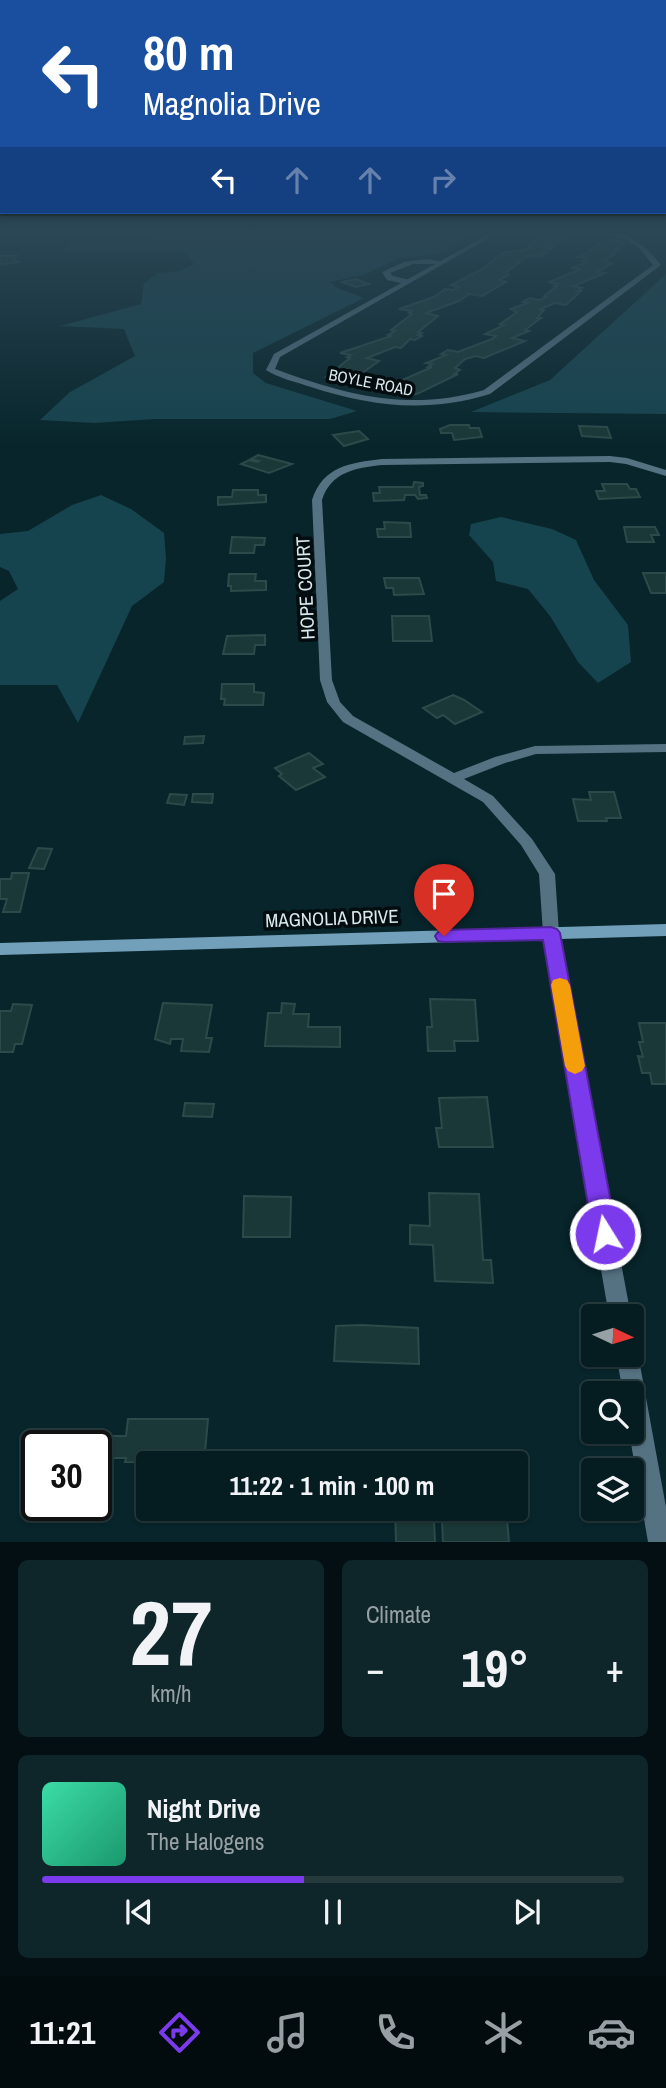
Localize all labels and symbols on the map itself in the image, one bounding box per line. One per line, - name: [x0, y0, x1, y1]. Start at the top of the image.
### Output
- street label: BOYLE ROAD: [327, 363, 415, 401]
- street label: HOPE COURT: [289, 535, 321, 640]
- pin: [414, 864, 474, 936]
- street label: MAGNOLIA DRIVE: [265, 903, 399, 933]
- position arrow: [568, 1197, 642, 1271]
- north arrow: [581, 1304, 644, 1367]
- speed limit sign: 30: [21, 1430, 112, 1521]

